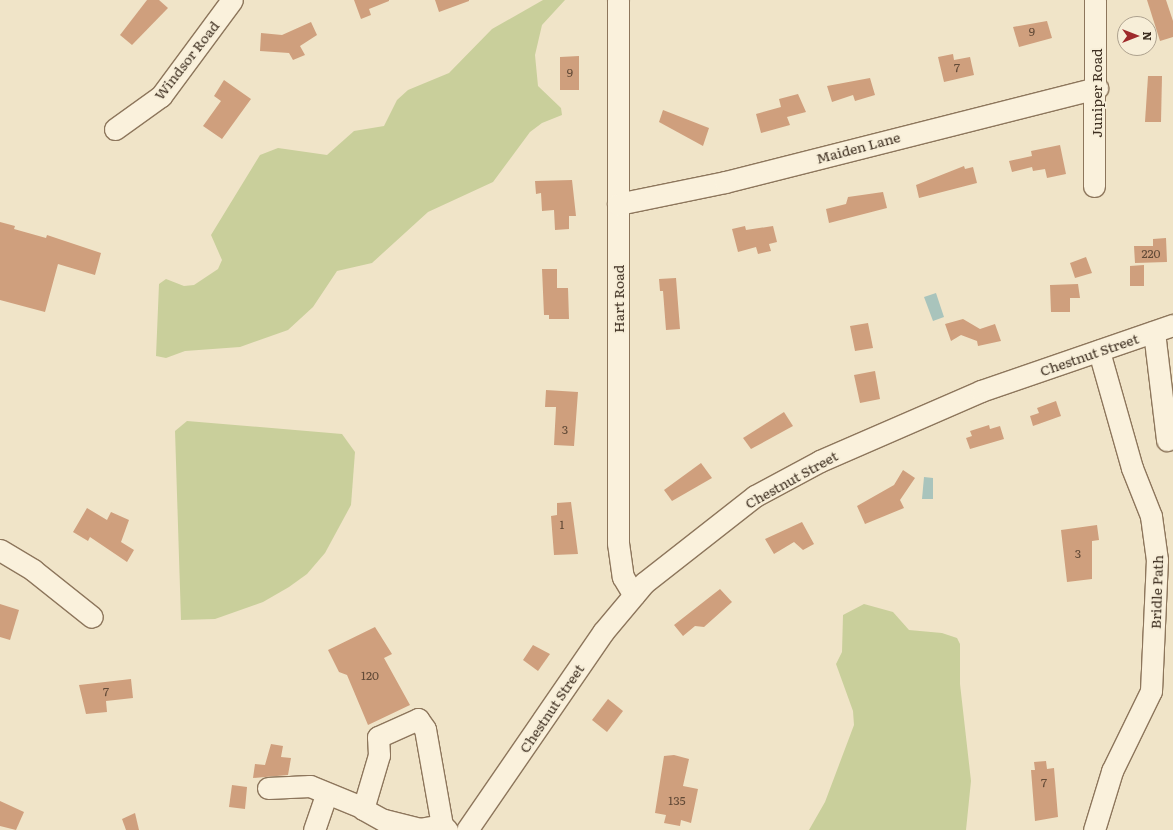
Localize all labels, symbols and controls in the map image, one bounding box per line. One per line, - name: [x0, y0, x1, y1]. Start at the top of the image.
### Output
- north arrow: [1117, 16, 1157, 56]
- street label: Windsor Road: [150, 17, 222, 103]
- house number: 9: [1029, 25, 1035, 39]
- text: N: [1140, 31, 1156, 41]
- street label: Juniper Road: [1088, 48, 1104, 138]
- house number: 7: [954, 61, 960, 75]
- house number: 9: [567, 66, 573, 80]
- street label: Maiden Lane: [814, 128, 902, 166]
- house number: 220: [1141, 247, 1161, 261]
- street label: Hart Road: [610, 265, 626, 333]
- street label: Chestnut Street: [1037, 329, 1141, 379]
- house number: 3: [562, 423, 568, 437]
- street label: Chestnut Street: [742, 447, 840, 511]
- house number: 1: [560, 518, 564, 532]
- house number: 3: [1075, 547, 1081, 561]
- street label: Bridle Path: [1146, 555, 1166, 629]
- street label: Chestnut Street: [515, 660, 587, 756]
- house number: 120: [361, 669, 379, 683]
- house number: 7: [103, 685, 109, 699]
- house number: 7: [1041, 776, 1047, 790]
- house number: 135: [668, 794, 686, 808]

